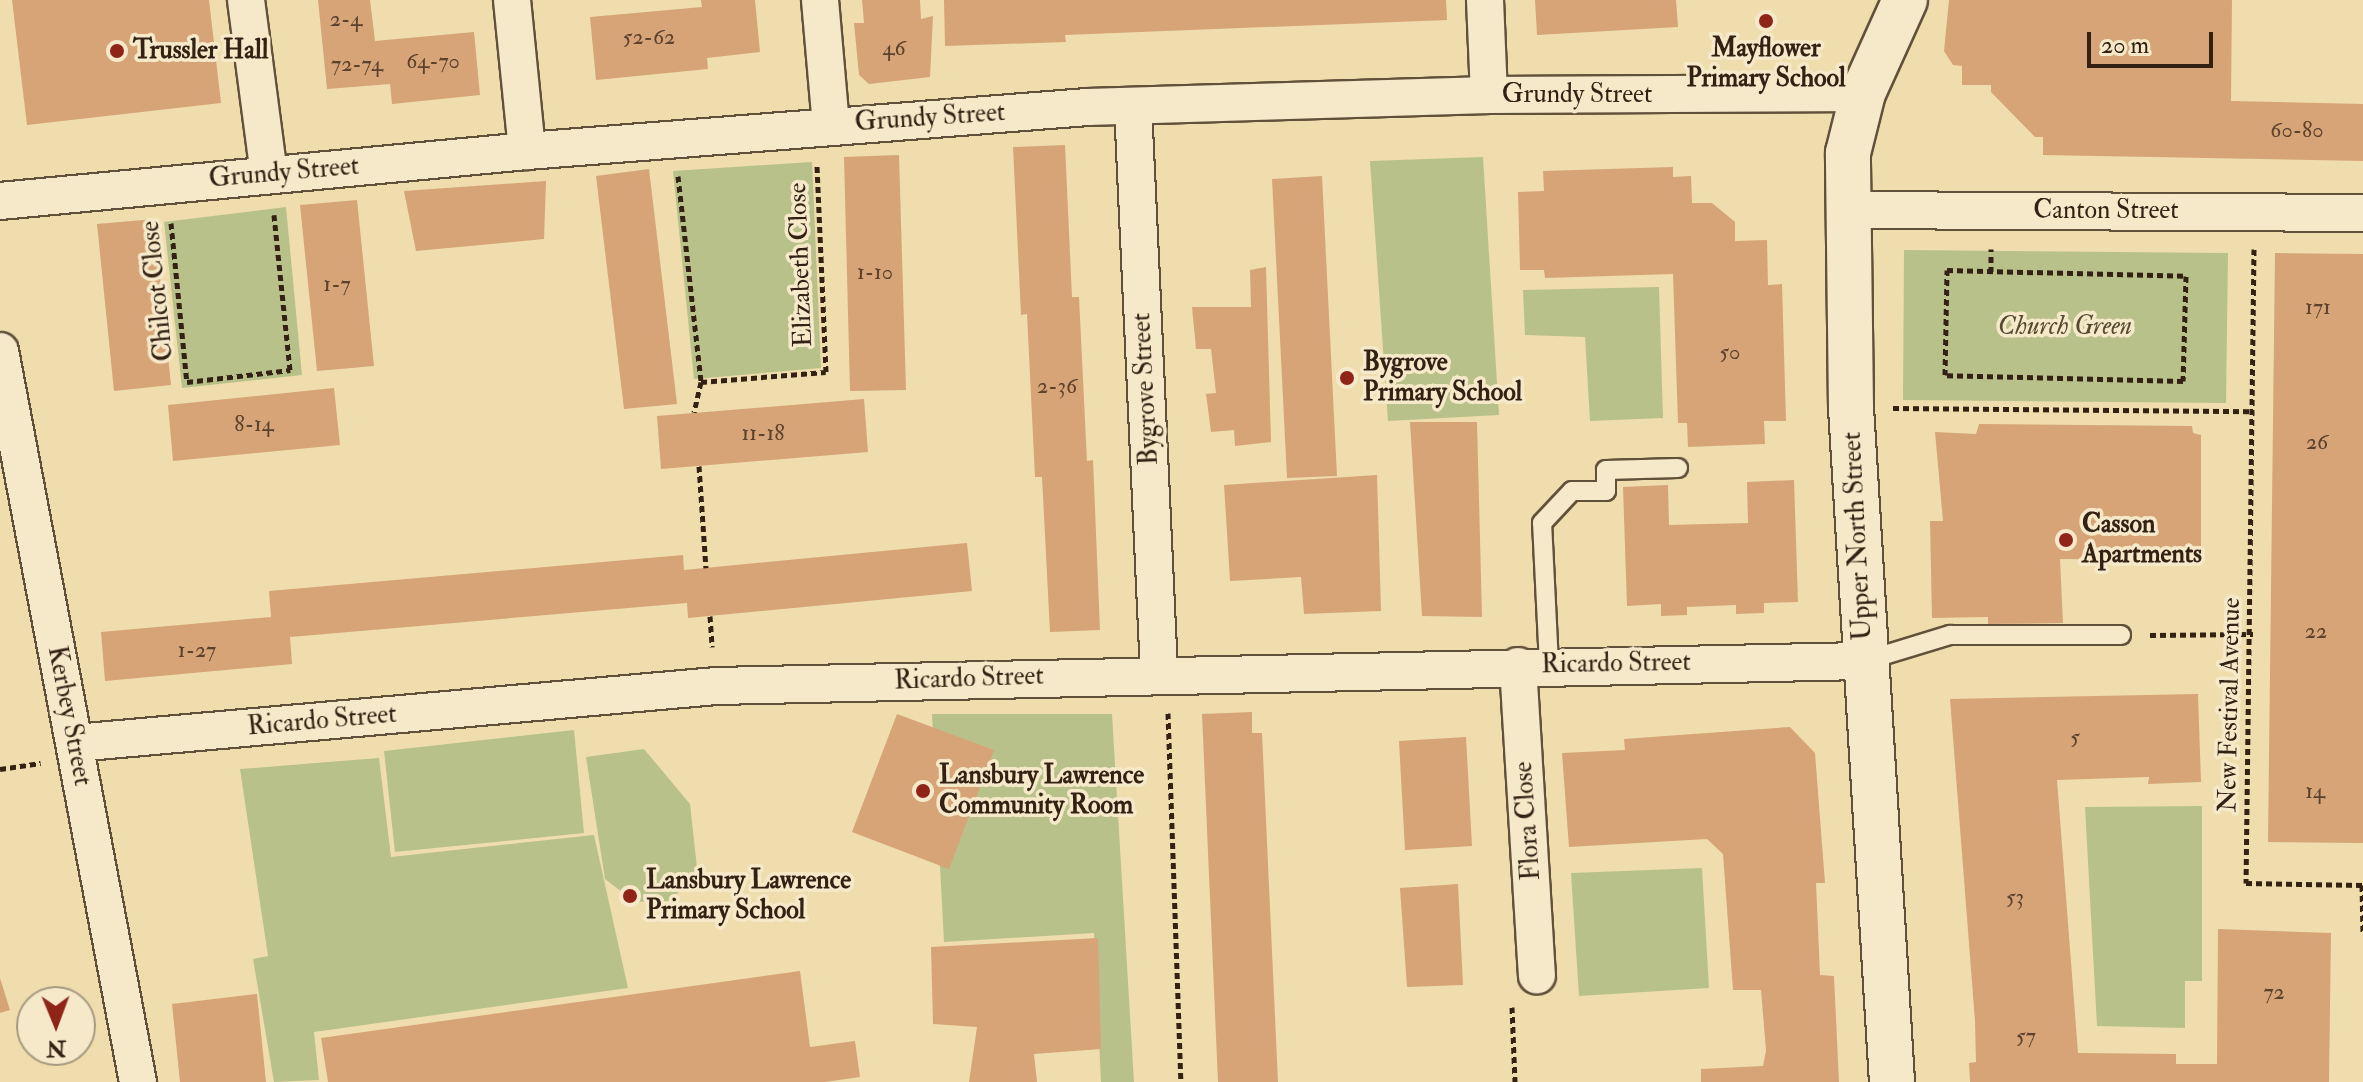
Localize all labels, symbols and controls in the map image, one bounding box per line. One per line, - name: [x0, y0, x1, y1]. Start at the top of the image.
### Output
- house number: 2-4: [330, 7, 362, 33]
- marker: Mayflower Primary School: [1757, 12, 1775, 30]
- scale bar: [2091, 16, 2217, 66]
- house number: 52-62: [623, 25, 675, 51]
- text: 20 m: [2101, 30, 2149, 61]
- place label: Mayflower Primary School: [1686, 33, 1846, 94]
- place label: Trussler Hall: [133, 35, 268, 67]
- house number: 46: [883, 36, 905, 62]
- marker: Trussler Hall: [108, 42, 126, 60]
- house number: 64-70: [406, 49, 460, 75]
- house number: 72-74: [331, 52, 383, 78]
- street label: Grundy Street: [1502, 79, 1652, 111]
- street label: Grundy Street: [854, 97, 1006, 139]
- house number: 60-80: [2270, 118, 2324, 144]
- street label: Grundy Street: [208, 151, 360, 195]
- street label: Elizabeth Close: [783, 182, 819, 348]
- street label: Canton Street: [2033, 195, 2179, 227]
- street label: Chilcot Close: [135, 219, 181, 363]
- house number: 1-10: [857, 260, 893, 286]
- house number: 1-7: [323, 272, 351, 298]
- house number: 171: [2305, 295, 2331, 321]
- park label: Church Green: [1998, 311, 2132, 343]
- street label: Bygrove Street: [1126, 312, 1166, 466]
- house number: 50: [1720, 340, 1740, 366]
- place label: Bygrove Primary School: [1363, 347, 1522, 408]
- marker: Bygrove Primary School: [1338, 369, 1356, 387]
- house number: 2-36: [1037, 374, 1077, 400]
- house number: 8-14: [234, 412, 274, 438]
- house number: 11-18: [741, 421, 785, 447]
- house number: 26: [2306, 430, 2328, 456]
- street label: Upper North Street: [1837, 431, 1879, 641]
- place label: Casson Apartments: [2082, 509, 2202, 570]
- marker: Casson Apartments: [2057, 531, 2075, 549]
- street label: New Festival Avenue: [2213, 597, 2247, 813]
- house number: 22: [2305, 619, 2327, 645]
- house number: 1-27: [178, 638, 216, 664]
- street label: Kerbey Street: [40, 644, 98, 788]
- street label: Ricardo Street: [1541, 647, 1691, 681]
- street label: Ricardo Street: [894, 661, 1044, 697]
- street label: Ricardo Street: [246, 699, 398, 743]
- house number: 5: [2070, 725, 2080, 751]
- place label: Lansbury Lawrence Community Room: [939, 760, 1144, 822]
- street label: Flora Close: [1508, 761, 1548, 881]
- house number: 14: [2305, 779, 2325, 805]
- marker: Lansbury Lawrence Community Room: [914, 782, 932, 800]
- place label: Lansbury Lawrence Primary School: [646, 865, 851, 926]
- house number: 53: [2006, 885, 2024, 911]
- marker: Lansbury Lawrence Primary School: [621, 887, 639, 905]
- house number: 72: [2263, 980, 2285, 1006]
- north arrow: [16, 986, 96, 1066]
- house number: 57: [2016, 1024, 2036, 1050]
- text: N: [46, 1034, 66, 1062]

